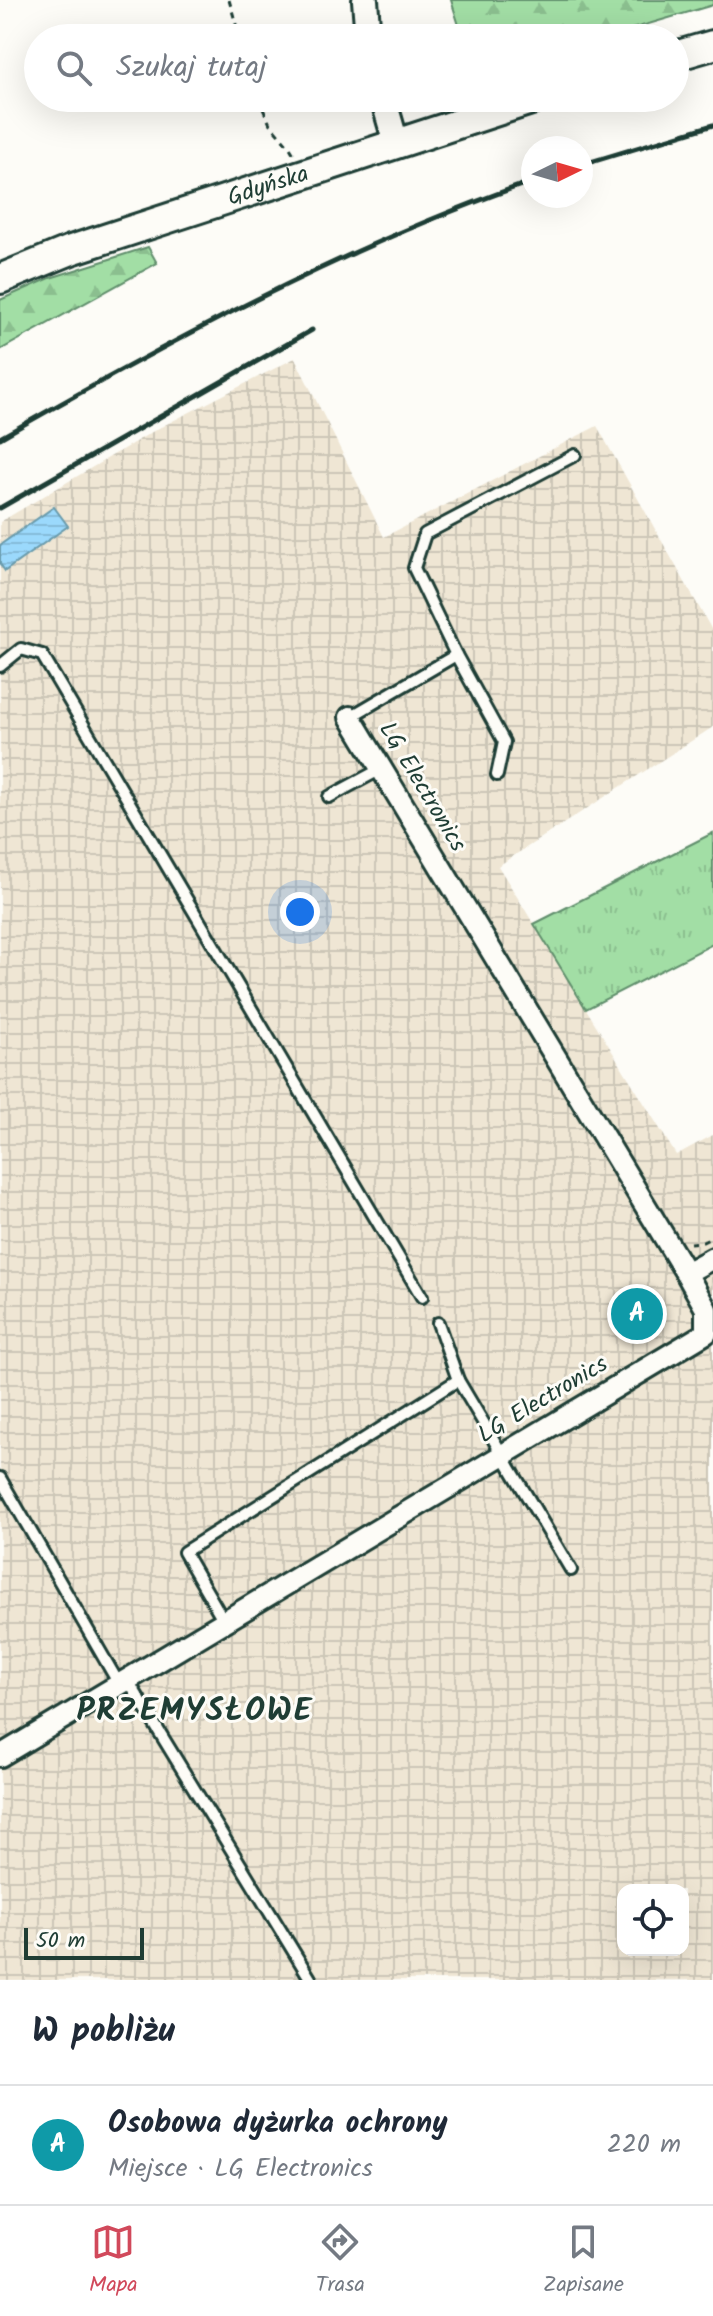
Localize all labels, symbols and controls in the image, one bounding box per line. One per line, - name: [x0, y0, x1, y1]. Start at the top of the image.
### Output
- search box: [24, 24, 689, 112]
- text: Szukaj tutaj: [116, 44, 267, 92]
- icon: search: [52, 46, 96, 90]
- north arrow: [521, 136, 593, 208]
- street label: Gdyńska: [222, 154, 314, 217]
- street label: LG Electronics: [368, 714, 476, 860]
- your location: [280, 892, 320, 932]
- pin: A: [611, 1284, 663, 1344]
- street label: LG Electronics: [470, 1346, 616, 1454]
- district label: PRZEMYSŁOWE: [77, 1686, 313, 1737]
- map controls: [617, 1884, 689, 1956]
- button: locate: [617, 1884, 689, 1956]
- scale bar: [24, 1924, 144, 1960]
- text: 50 m: [36, 1924, 85, 1959]
- text: W pobliżu: [32, 2005, 175, 2059]
- text: Osobowa dyżurka ochrony: [108, 2100, 448, 2148]
- text: A: [50, 2124, 66, 2166]
- text: 220 m: [607, 2124, 681, 2166]
- text: Miejsce · LG Electronics: [108, 2148, 373, 2190]
- tab: Mapa: [89, 2220, 138, 2303]
- tab: Trasa: [316, 2220, 365, 2303]
- tab: Zapisane: [543, 2220, 624, 2303]

